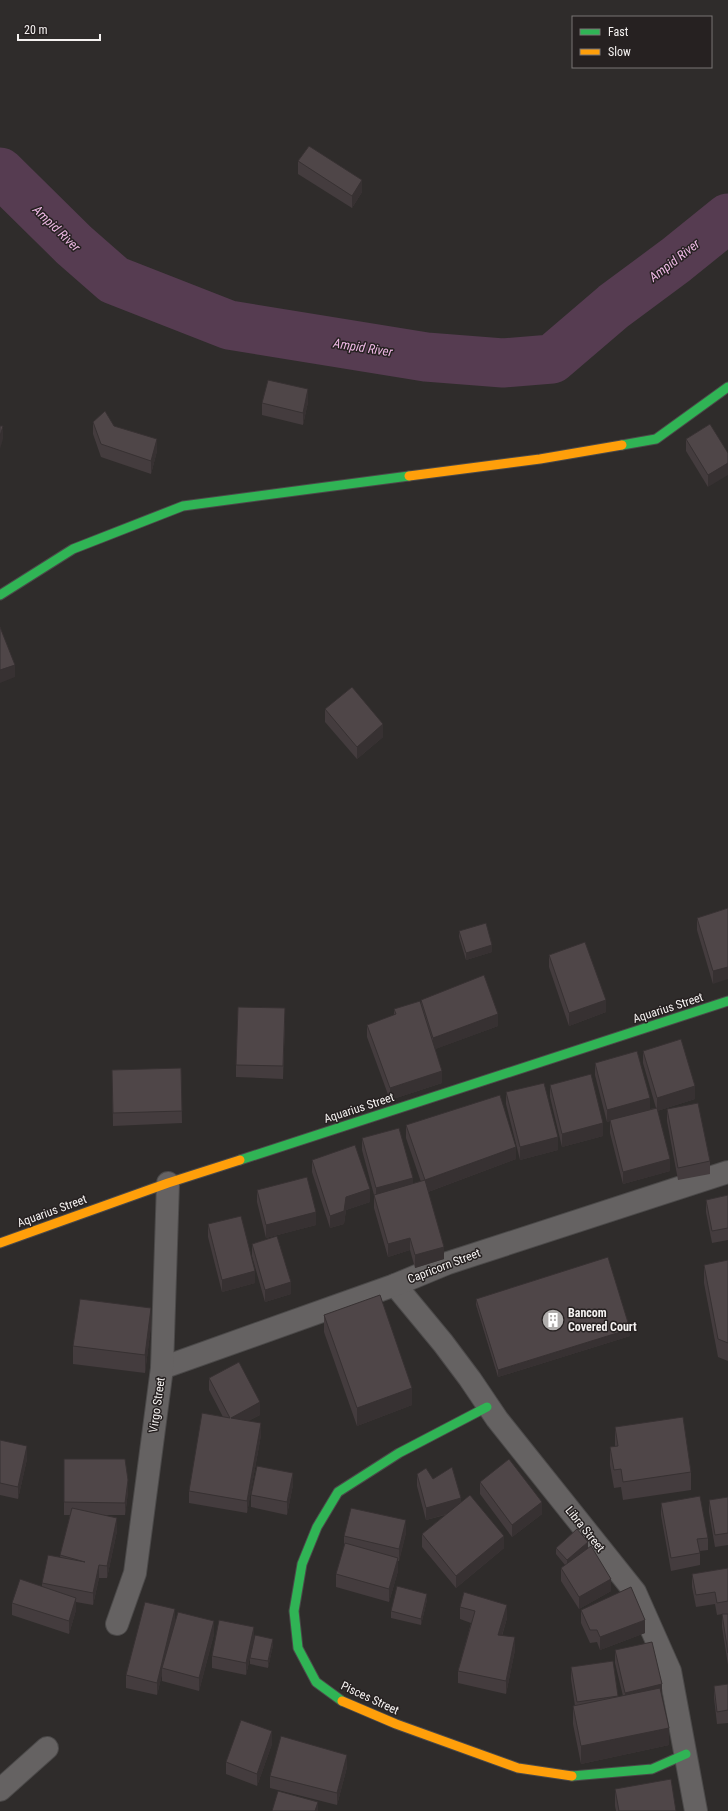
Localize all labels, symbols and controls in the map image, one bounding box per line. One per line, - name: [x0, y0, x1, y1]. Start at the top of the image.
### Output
- scale bar: [18, 16, 100, 42]
- legend: [572, 16, 712, 68]
- text: 20 m: [24, 23, 48, 37]
- text: Fast: [608, 25, 629, 39]
- text: Slow: [608, 45, 631, 59]
- water label: Ampid River: [29, 202, 84, 255]
- water label: Ampid River: [645, 235, 703, 285]
- water label: Ampid River: [331, 335, 395, 360]
- street label: Aquarius Street: [631, 990, 705, 1026]
- street label: Aquarius Street: [322, 1090, 396, 1126]
- street label: Aquarius Street: [15, 1192, 89, 1230]
- street label: Capricorn Street: [406, 1246, 483, 1286]
- place label: Bancom Covered Court: [568, 1306, 637, 1334]
- building icon: Bancom Covered Court: [540, 1307, 566, 1333]
- street label: Virgo Street: [146, 1376, 168, 1434]
- street label: Libra Street: [562, 1503, 608, 1555]
- street label: Pisces Street: [339, 1678, 402, 1718]

